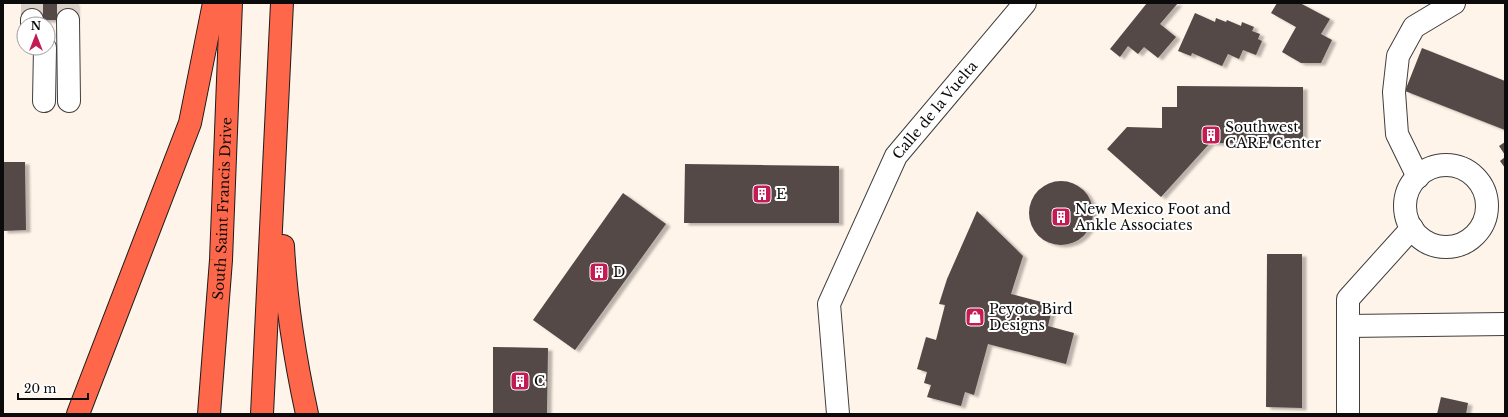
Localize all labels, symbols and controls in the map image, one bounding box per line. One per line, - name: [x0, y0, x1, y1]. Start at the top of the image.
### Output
- north arrow: [16, 16, 56, 56]
- text: N: [31, 19, 42, 33]
- street label: Calle de la Vuelta: [888, 57, 981, 163]
- street label: South Saint Francis Drive: [209, 117, 236, 301]
- place label: Southwest CARE Center: [1225, 118, 1321, 152]
- building icon: Southwest CARE Center: [1200, 124, 1222, 146]
- building icon: E: [751, 183, 773, 205]
- place label: E: [776, 185, 786, 203]
- place label: New Mexico Foot and Ankle Associates: [1074, 200, 1231, 234]
- building icon: New Mexico Foot and Ankle Associates: [1050, 206, 1072, 228]
- building icon: D: [588, 261, 610, 283]
- place label: D: [613, 263, 625, 281]
- place label: Peyote Bird Designs: [989, 300, 1073, 334]
- shop icon: Peyote Bird Designs: [964, 306, 986, 328]
- building icon: C: [509, 370, 531, 392]
- place label: C: [534, 372, 545, 390]
- scale bar: [18, 375, 88, 401]
- text: 20 m: [24, 381, 56, 396]

